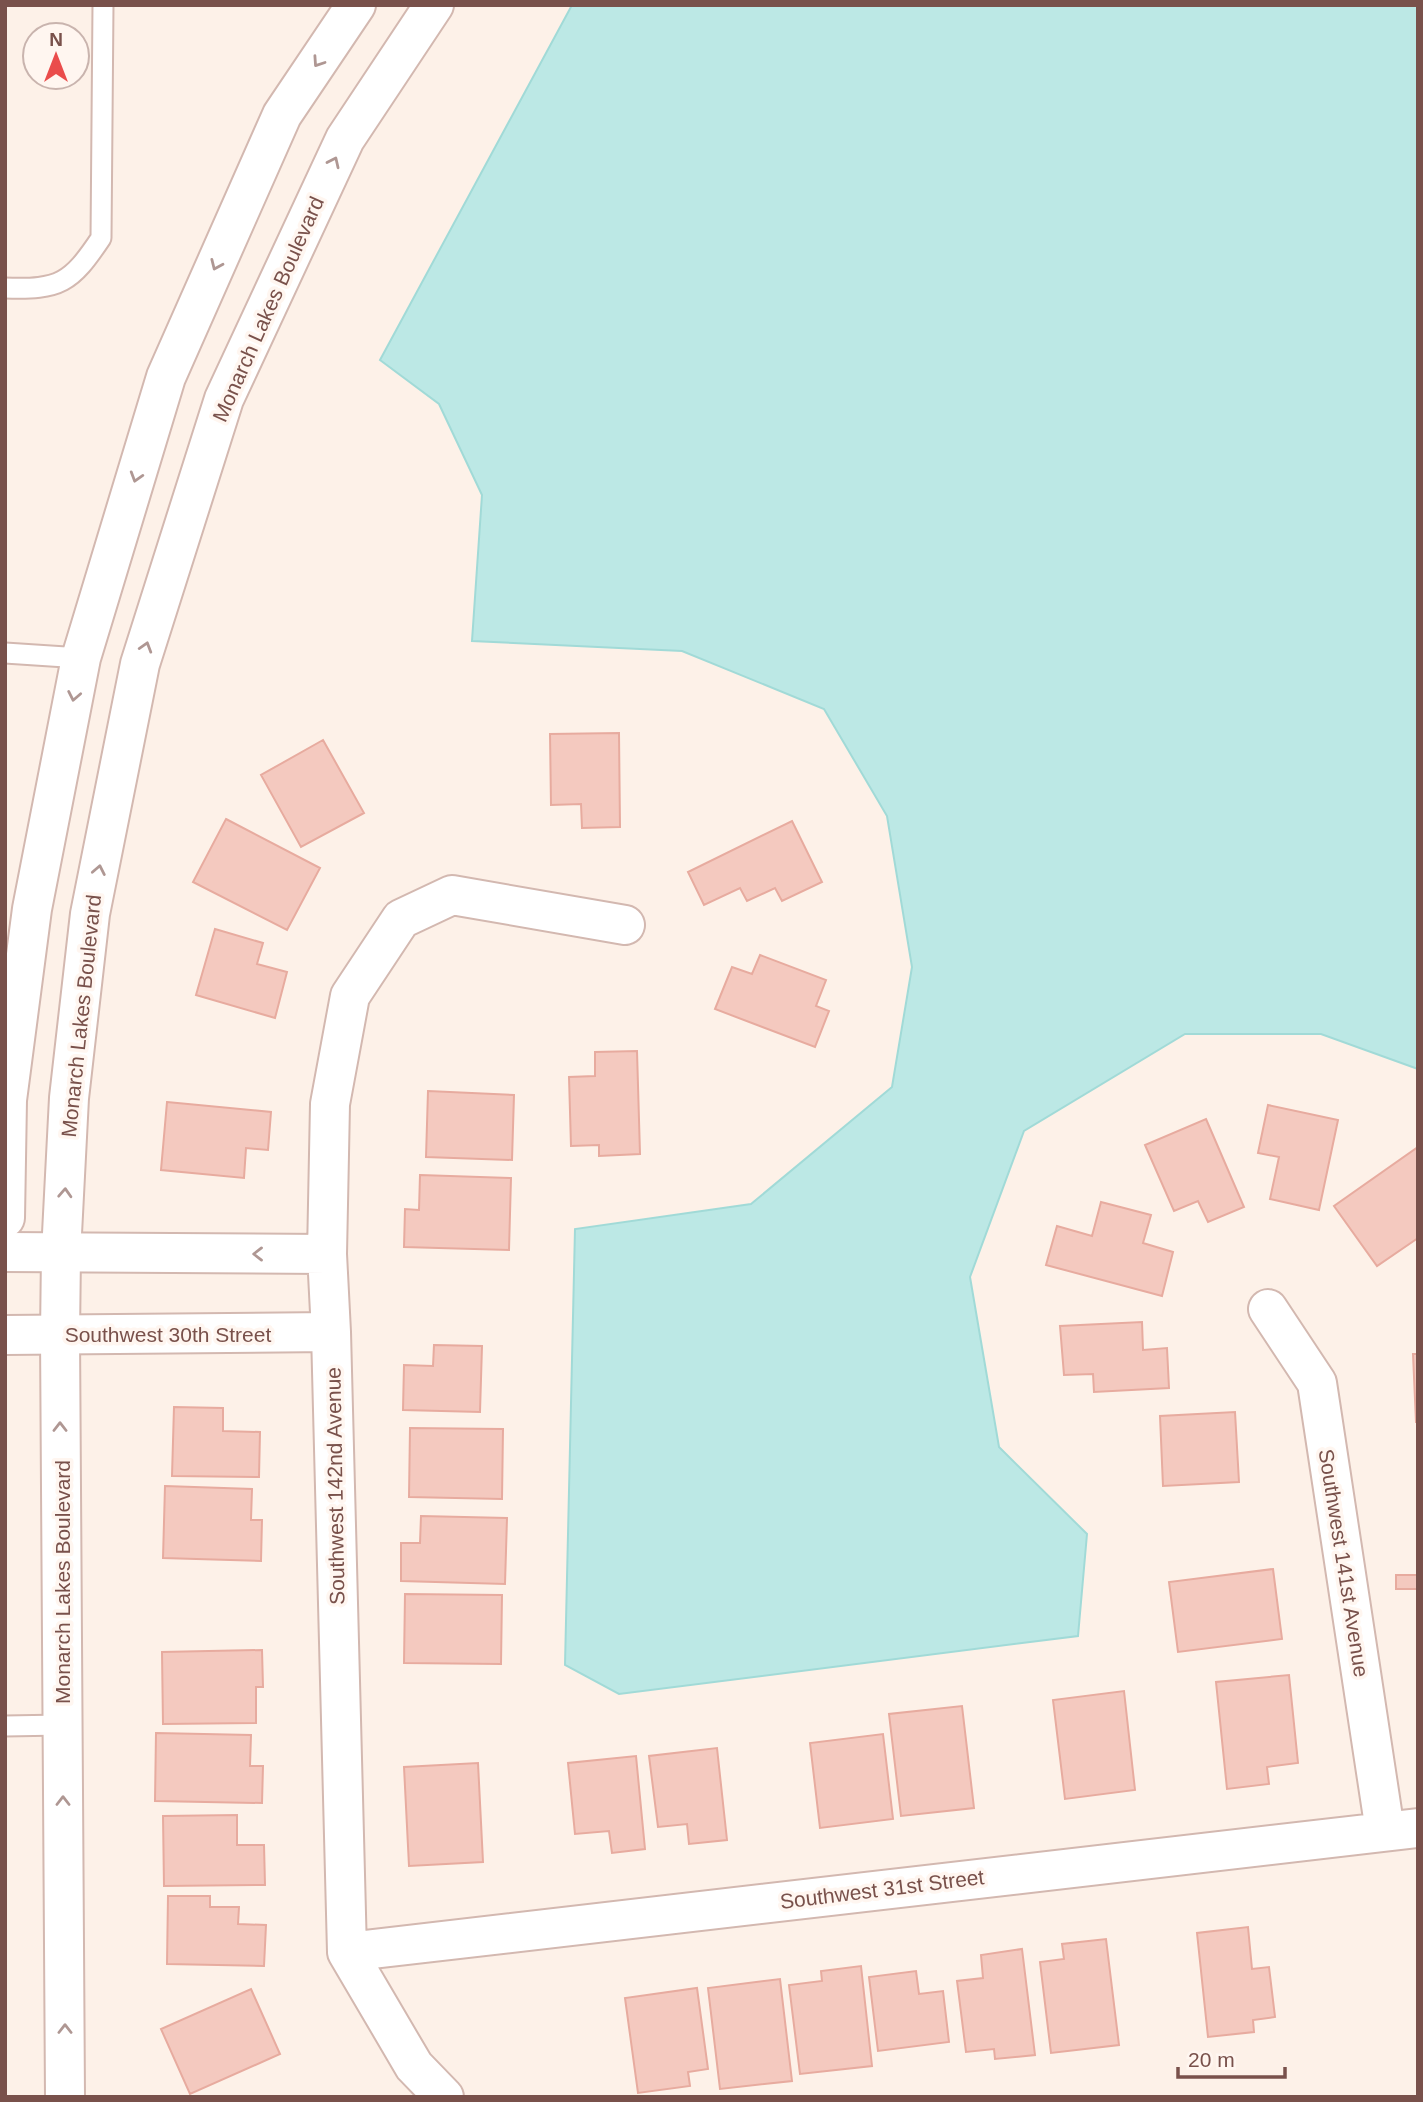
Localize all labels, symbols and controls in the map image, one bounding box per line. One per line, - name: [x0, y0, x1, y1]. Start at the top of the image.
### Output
- north arrow: [21, 21, 91, 91]
- text: N: [49, 29, 63, 50]
- one-way arrow: [314, 54, 326, 67]
- one-way arrow: [326, 157, 340, 169]
- street label: Monarch Lakes Boulevard: [208, 193, 328, 425]
- one-way arrow: [210, 257, 224, 270]
- one-way arrow: [130, 471, 145, 483]
- one-way arrow: [137, 641, 152, 653]
- one-way arrow: [67, 690, 82, 702]
- one-way arrow: [90, 864, 105, 876]
- street label: Monarch Lakes Boulevard: [57, 893, 105, 1139]
- one-way arrow: [57, 1187, 72, 1198]
- one-way arrow: [253, 1246, 263, 1262]
- street label: Southwest 30th Street: [65, 1323, 271, 1346]
- street label: Southwest 142nd Avenue: [321, 1367, 349, 1605]
- one-way arrow: [53, 1421, 68, 1432]
- street label: Southwest 141st Avenue: [1315, 1447, 1373, 1679]
- street label: Monarch Lakes Boulevard: [51, 1460, 74, 1704]
- one-way arrow: [55, 1795, 71, 1806]
- street label: Southwest 31st Street: [779, 1865, 986, 1913]
- one-way arrow: [57, 2023, 73, 2033]
- scale bar: [1178, 2036, 1285, 2080]
- text: 20 m: [1188, 2048, 1235, 2071]

